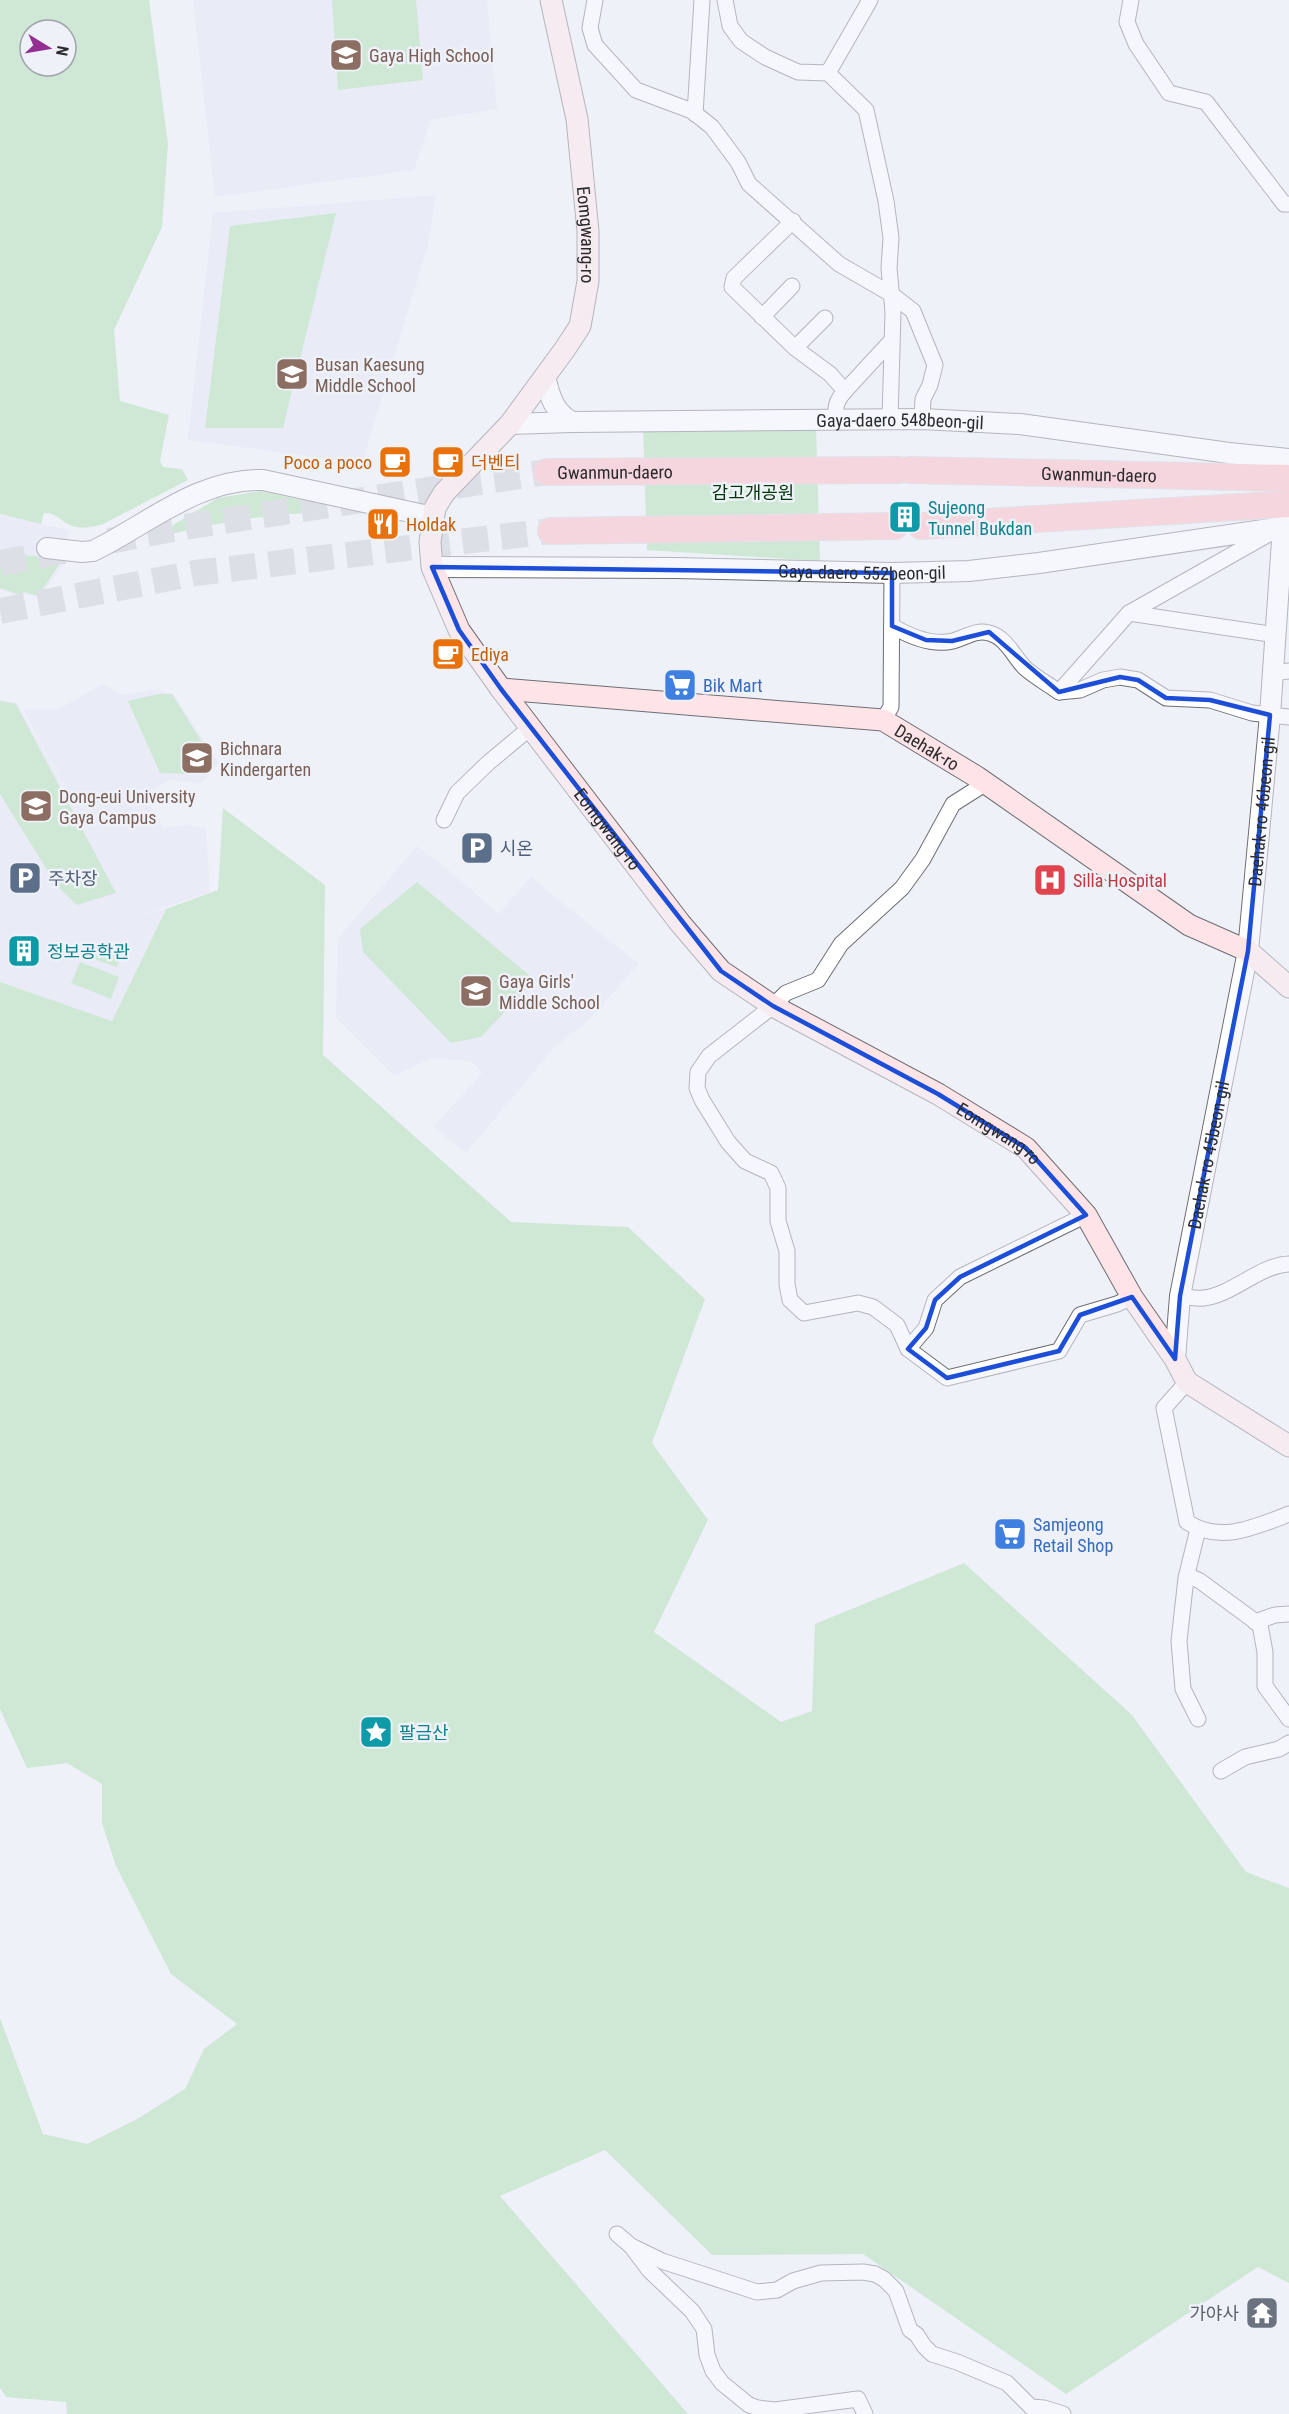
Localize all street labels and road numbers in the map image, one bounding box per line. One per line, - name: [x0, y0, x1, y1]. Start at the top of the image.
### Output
- street label: Eomgwang-ro: [573, 185, 599, 283]
- street label: Gaya-daero 548beon-gil: [816, 408, 984, 433]
- street label: Gwanmun-daero: [557, 461, 673, 482]
- street label: Gwanmun-daero: [1041, 462, 1157, 486]
- street label: Gaya-daero 552beon-gil: [778, 560, 946, 584]
- street label: Daehak-ro: [891, 719, 963, 774]
- street label: Daehak-ro 46beon-gil: [1244, 736, 1278, 887]
- street label: Eomgwang-ro: [570, 784, 646, 874]
- street label: Daehak-ro 45beon-gil: [1183, 1079, 1233, 1231]
- street label: Eomgwang-ro: [953, 1098, 1046, 1168]

